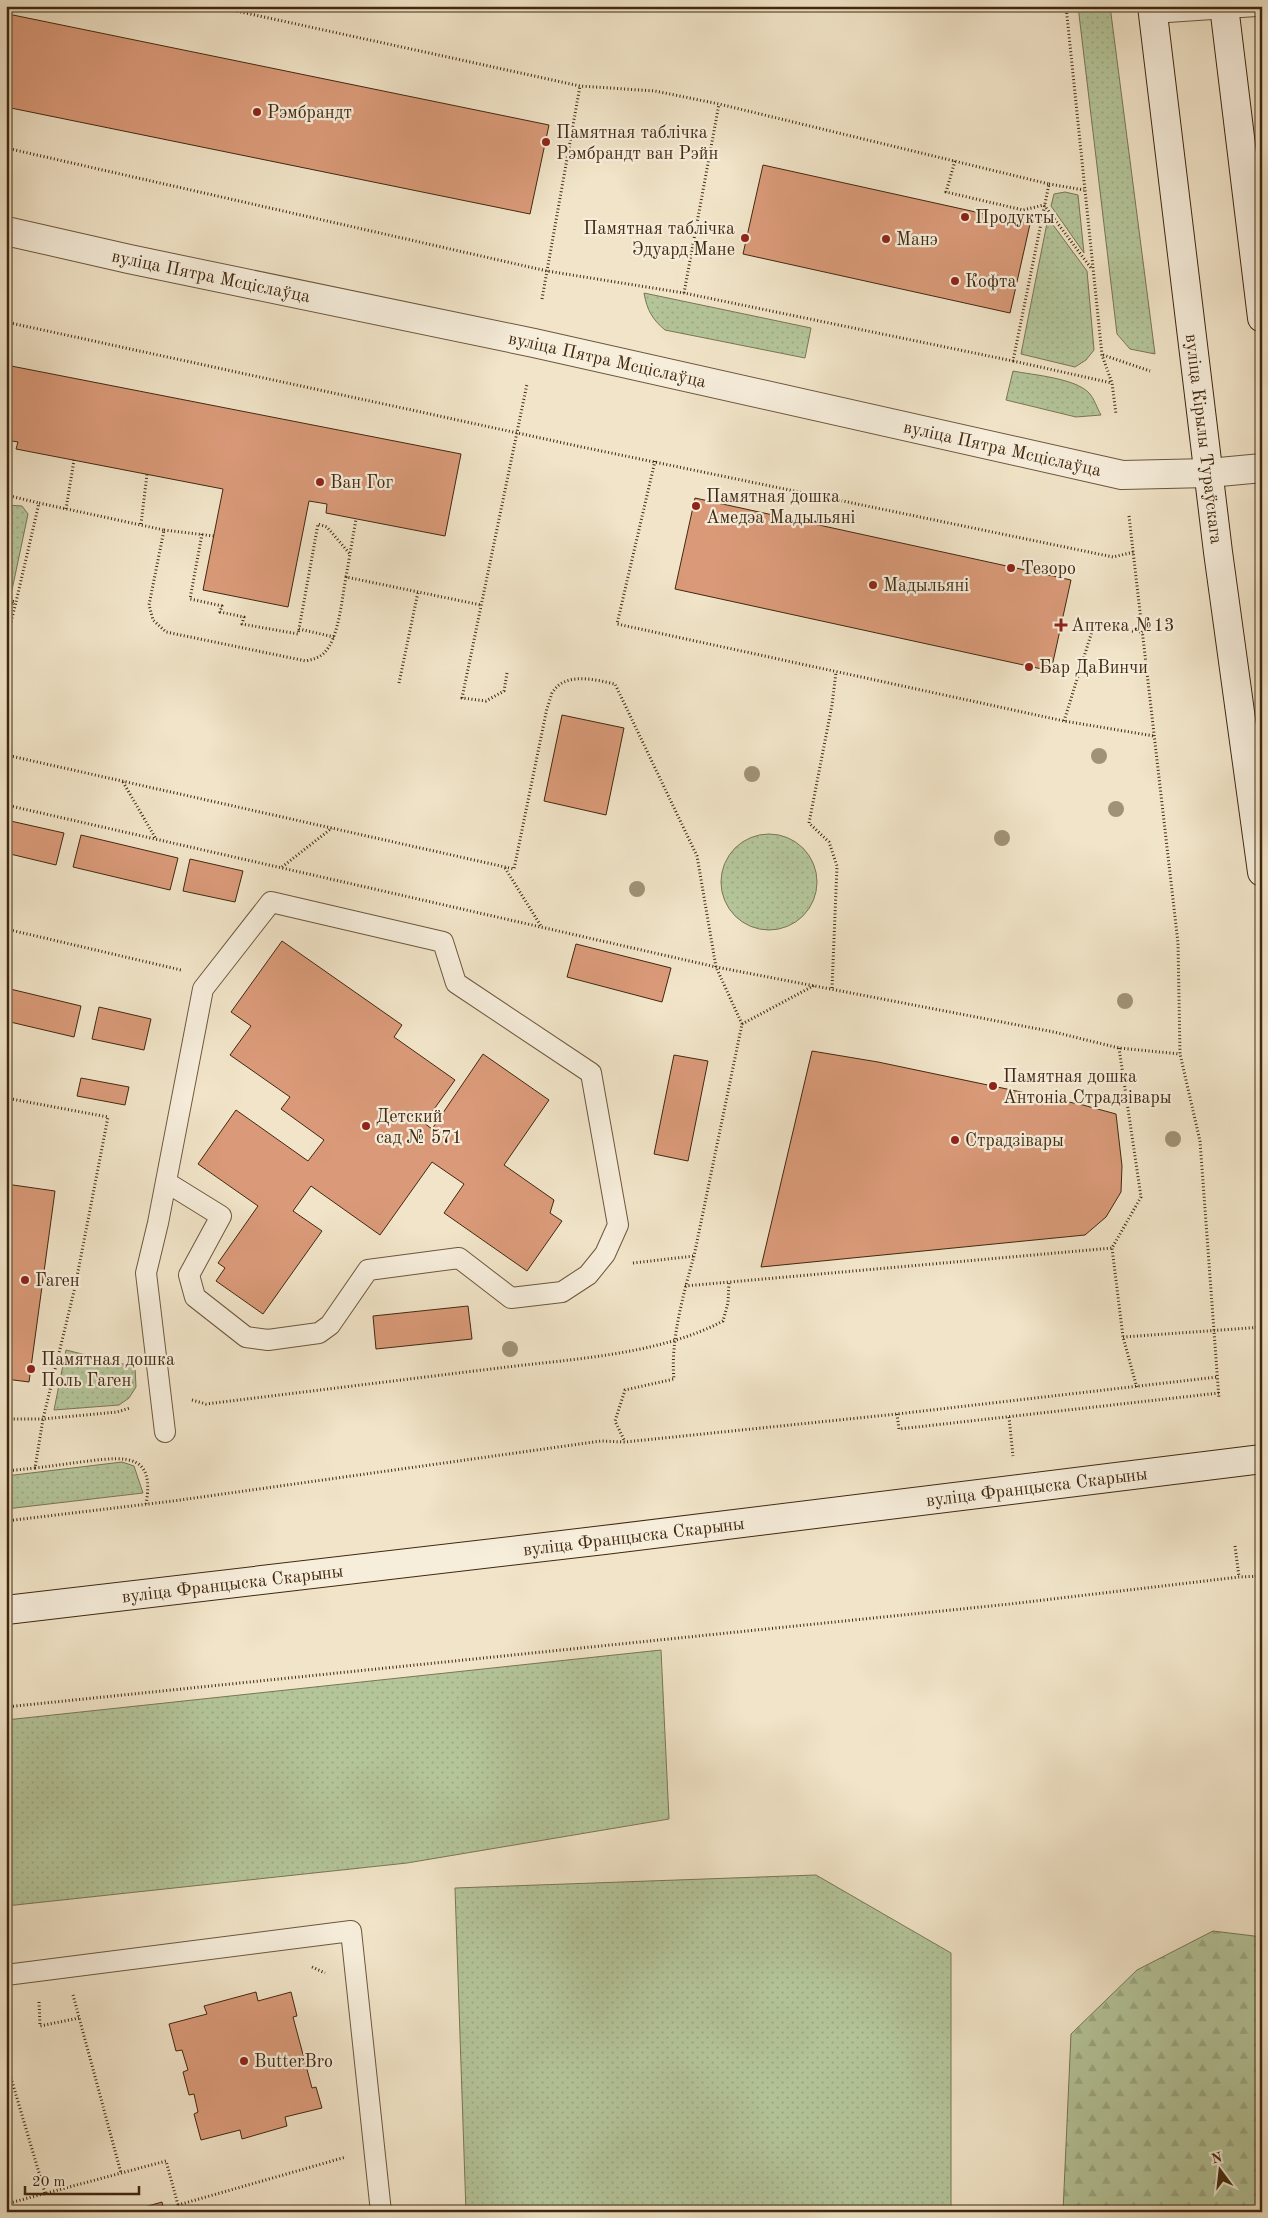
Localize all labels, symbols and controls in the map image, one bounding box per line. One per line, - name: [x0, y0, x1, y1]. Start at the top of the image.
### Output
- place label: Рэмбрандт: [267, 104, 352, 122]
- marker: Рэмбрандт: [251, 106, 263, 118]
- place label: Памятная таблічка Рэмбрандт ван Рэйн: [556, 124, 718, 163]
- marker: Памятная таблічка Рэмбрандт ван Рэйн: [540, 136, 552, 148]
- place label: Продукты: [975, 209, 1055, 227]
- marker: Продукты: [959, 211, 971, 223]
- place label: Памятная таблічка Эдуард Мане: [583, 220, 735, 259]
- place label: Манэ: [896, 231, 938, 249]
- marker: Памятная таблічка Эдуард Мане: [739, 232, 751, 244]
- marker: Манэ: [880, 233, 892, 245]
- street label: вуліца Пятра Мсціслаўца: [110, 247, 312, 306]
- place label: Кофта: [965, 273, 1016, 292]
- marker: Кофта: [949, 275, 961, 287]
- street label: вуліца Пятра Мсціслаўца: [507, 330, 708, 391]
- street label: вуліца Кірылы Тураўскага: [1182, 333, 1225, 545]
- street label: вуліца Пятра Мсціслаўца: [902, 418, 1103, 480]
- place label: Ван Гог: [330, 474, 394, 492]
- marker: Ван Гог: [314, 476, 326, 488]
- place label: Памятная дошка Амедэа Мадыльяні: [706, 488, 856, 527]
- marker: Памятная дошка Амедэа Мадыльяні: [690, 500, 702, 512]
- place label: Тезоро: [1021, 560, 1076, 578]
- marker: Тезоро: [1005, 562, 1017, 574]
- place label: Мадыльяні: [883, 577, 969, 595]
- marker: Мадыльяні: [867, 579, 879, 591]
- place label: Аптека №13: [1071, 617, 1174, 635]
- marker: Аптека №13: [1055, 619, 1067, 631]
- place label: Бар ДаВинчи: [1039, 659, 1148, 677]
- marker: Бар ДаВинчи: [1023, 661, 1035, 673]
- place label: Памятная дошка Антоніа Страдзівары: [1003, 1068, 1172, 1107]
- marker: Памятная дошка Антоніа Страдзівары: [987, 1080, 999, 1092]
- place label: Детский сад № 571: [376, 1108, 462, 1147]
- marker: Детский сад № 571: [360, 1120, 372, 1132]
- place label: Страдзівары: [965, 1132, 1064, 1150]
- marker: Страдзівары: [949, 1134, 961, 1146]
- place label: Гаген: [35, 1272, 80, 1290]
- marker: Гаген: [19, 1274, 31, 1286]
- place label: Памятная дошка Поль Гаген: [41, 1351, 175, 1390]
- marker: Памятная дошка Поль Гаген: [25, 1363, 37, 1375]
- street label: вуліца Францыска Скарыны: [925, 1465, 1149, 1510]
- street label: вуліца Францыска Скарыны: [522, 1515, 746, 1559]
- street label: вуліца Францыска Скарыны: [121, 1563, 344, 1606]
- place label: ButterBro: [254, 2053, 333, 2071]
- marker: ButterBro: [238, 2055, 250, 2067]
- north arrow: [1196, 2146, 1246, 2196]
- text: N: [1210, 2150, 1224, 2167]
- scale bar: [25, 2163, 139, 2195]
- text: 20 m: [32, 2175, 66, 2190]

